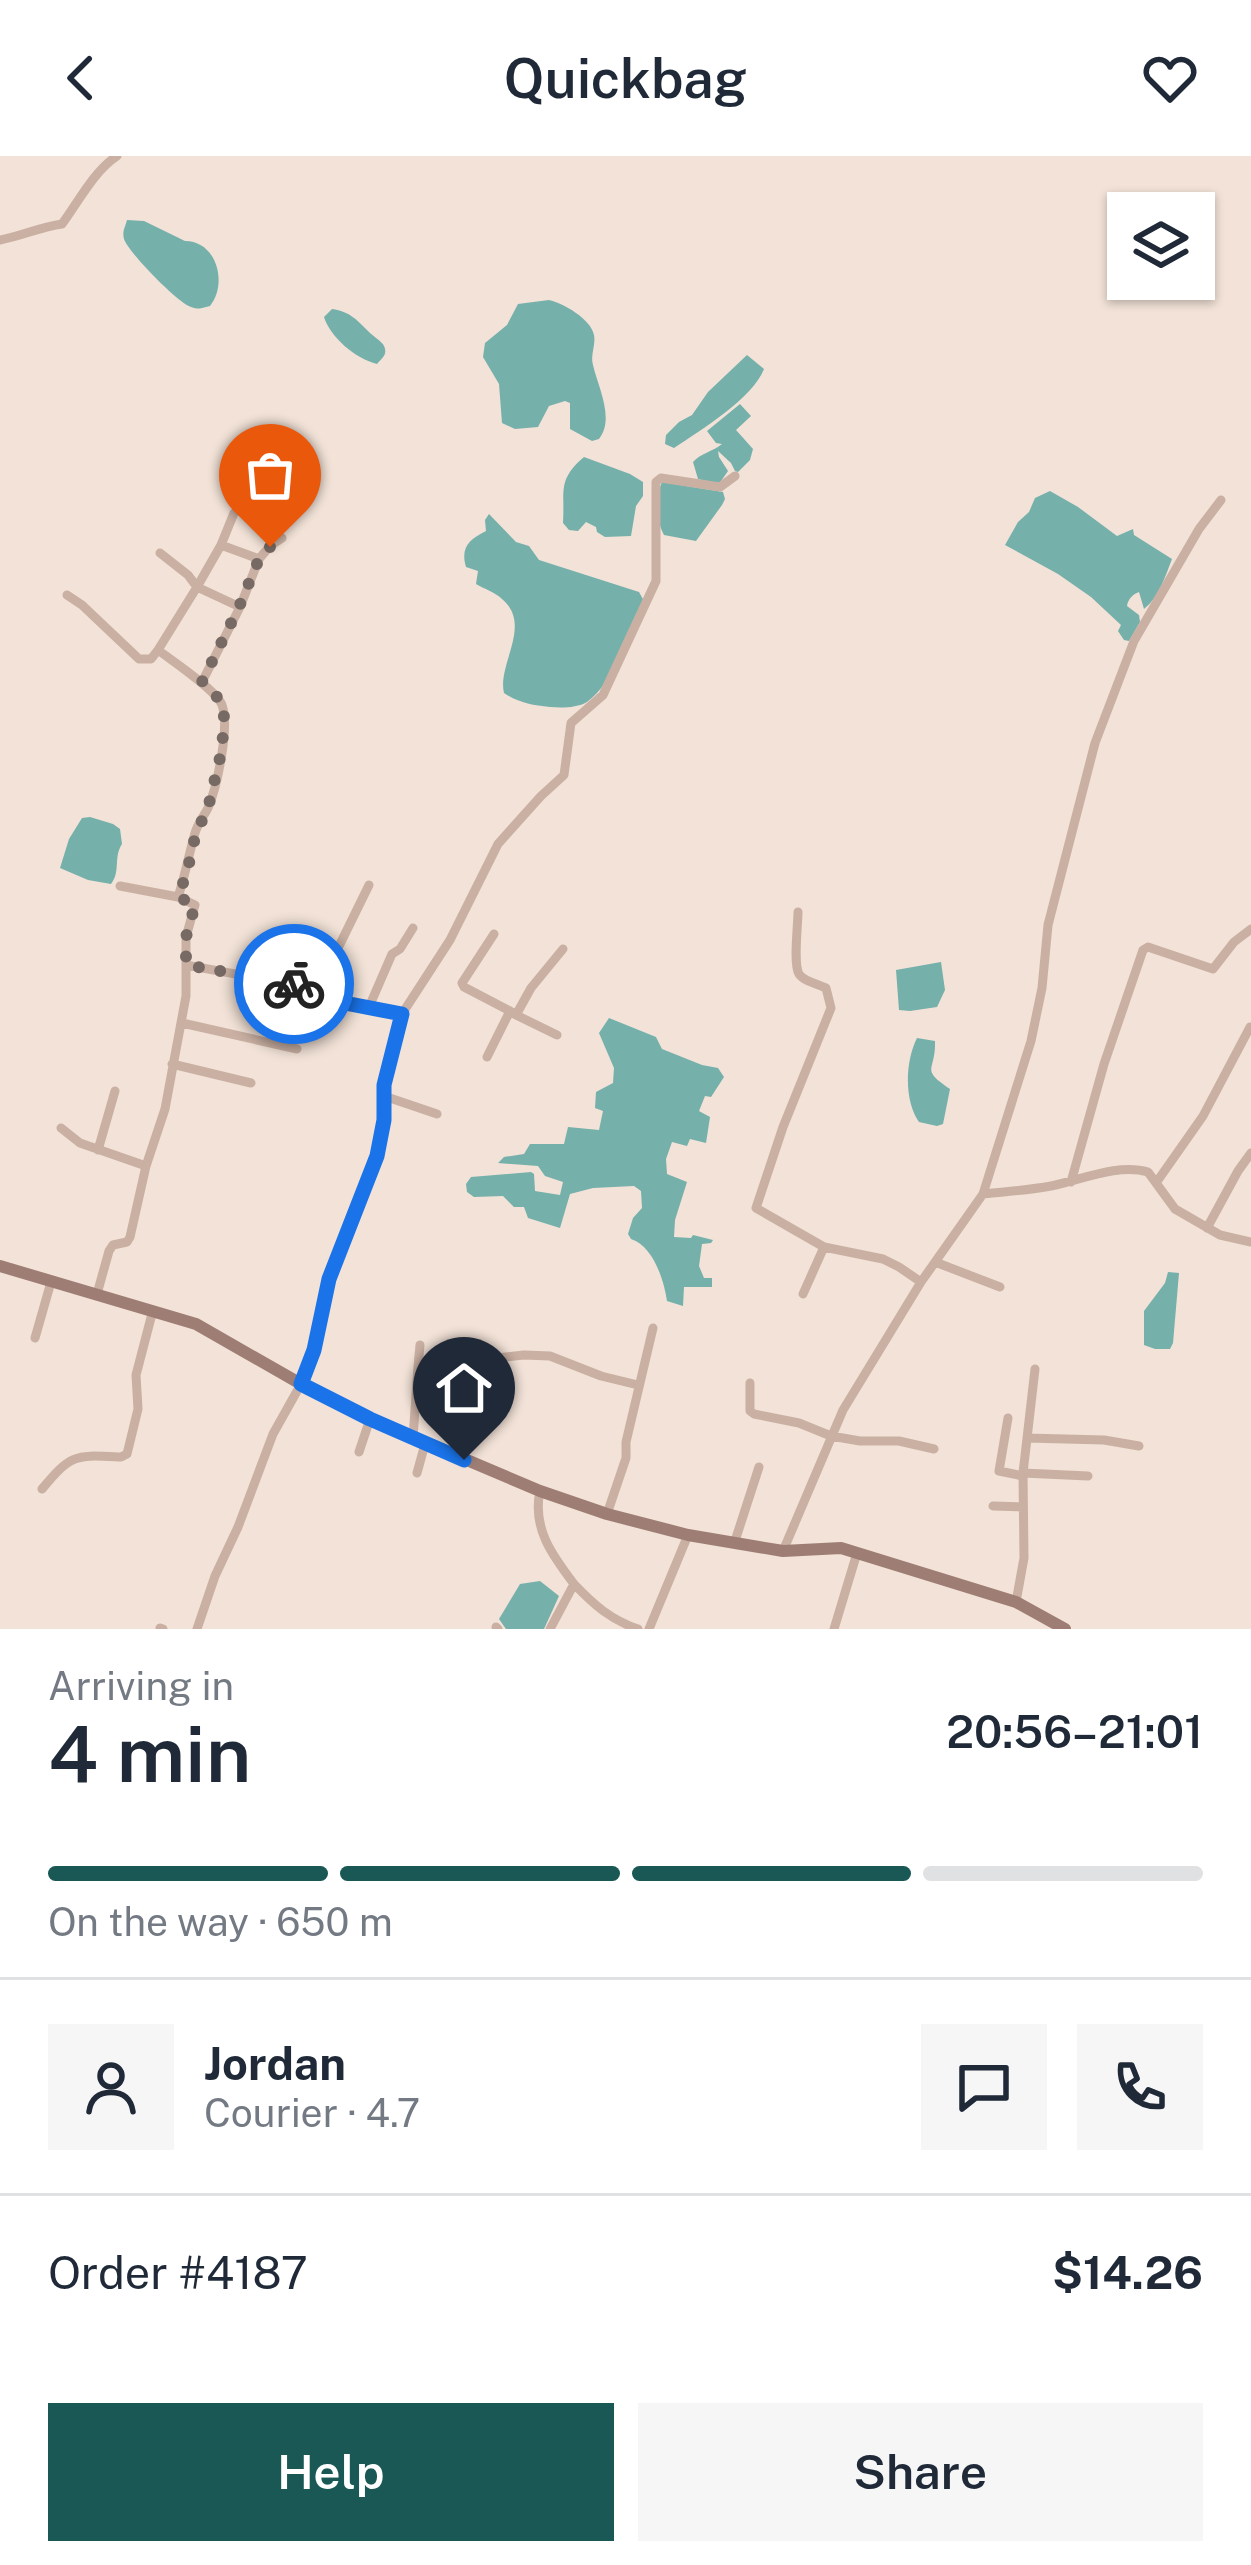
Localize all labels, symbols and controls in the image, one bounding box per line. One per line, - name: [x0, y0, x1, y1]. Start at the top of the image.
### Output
- icon: back: [48, 45, 114, 111]
- icon: heart: [1137, 45, 1203, 111]
- text: Quickbag: [504, 47, 747, 110]
- map controls: [1107, 192, 1215, 300]
- button: layers: [1107, 192, 1215, 300]
- pin: [219, 424, 321, 547]
- icon: bag: [237, 442, 303, 508]
- courier: [234, 924, 354, 1044]
- icon: bike: [261, 951, 327, 1017]
- pin: [413, 1337, 515, 1460]
- icon: home: [431, 1355, 497, 1421]
- text: Arriving in: [48, 1663, 234, 1709]
- text: 20:56–21:01: [946, 1705, 1203, 1758]
- text: 4 min: [48, 1708, 251, 1800]
- text: On the way · 650 m: [48, 1899, 393, 1945]
- button: person: [48, 2024, 174, 2150]
- button: chat: [921, 2024, 1047, 2150]
- button: phone: [1077, 2024, 1203, 2150]
- text: Jordan: [204, 2037, 346, 2090]
- text: Courier · 4.7: [204, 2090, 420, 2136]
- text: Order #4187: [48, 2246, 308, 2299]
- text: $14.26: [1052, 2246, 1203, 2299]
- button: Help: [48, 2403, 614, 2541]
- button: Share: [638, 2403, 1203, 2541]

